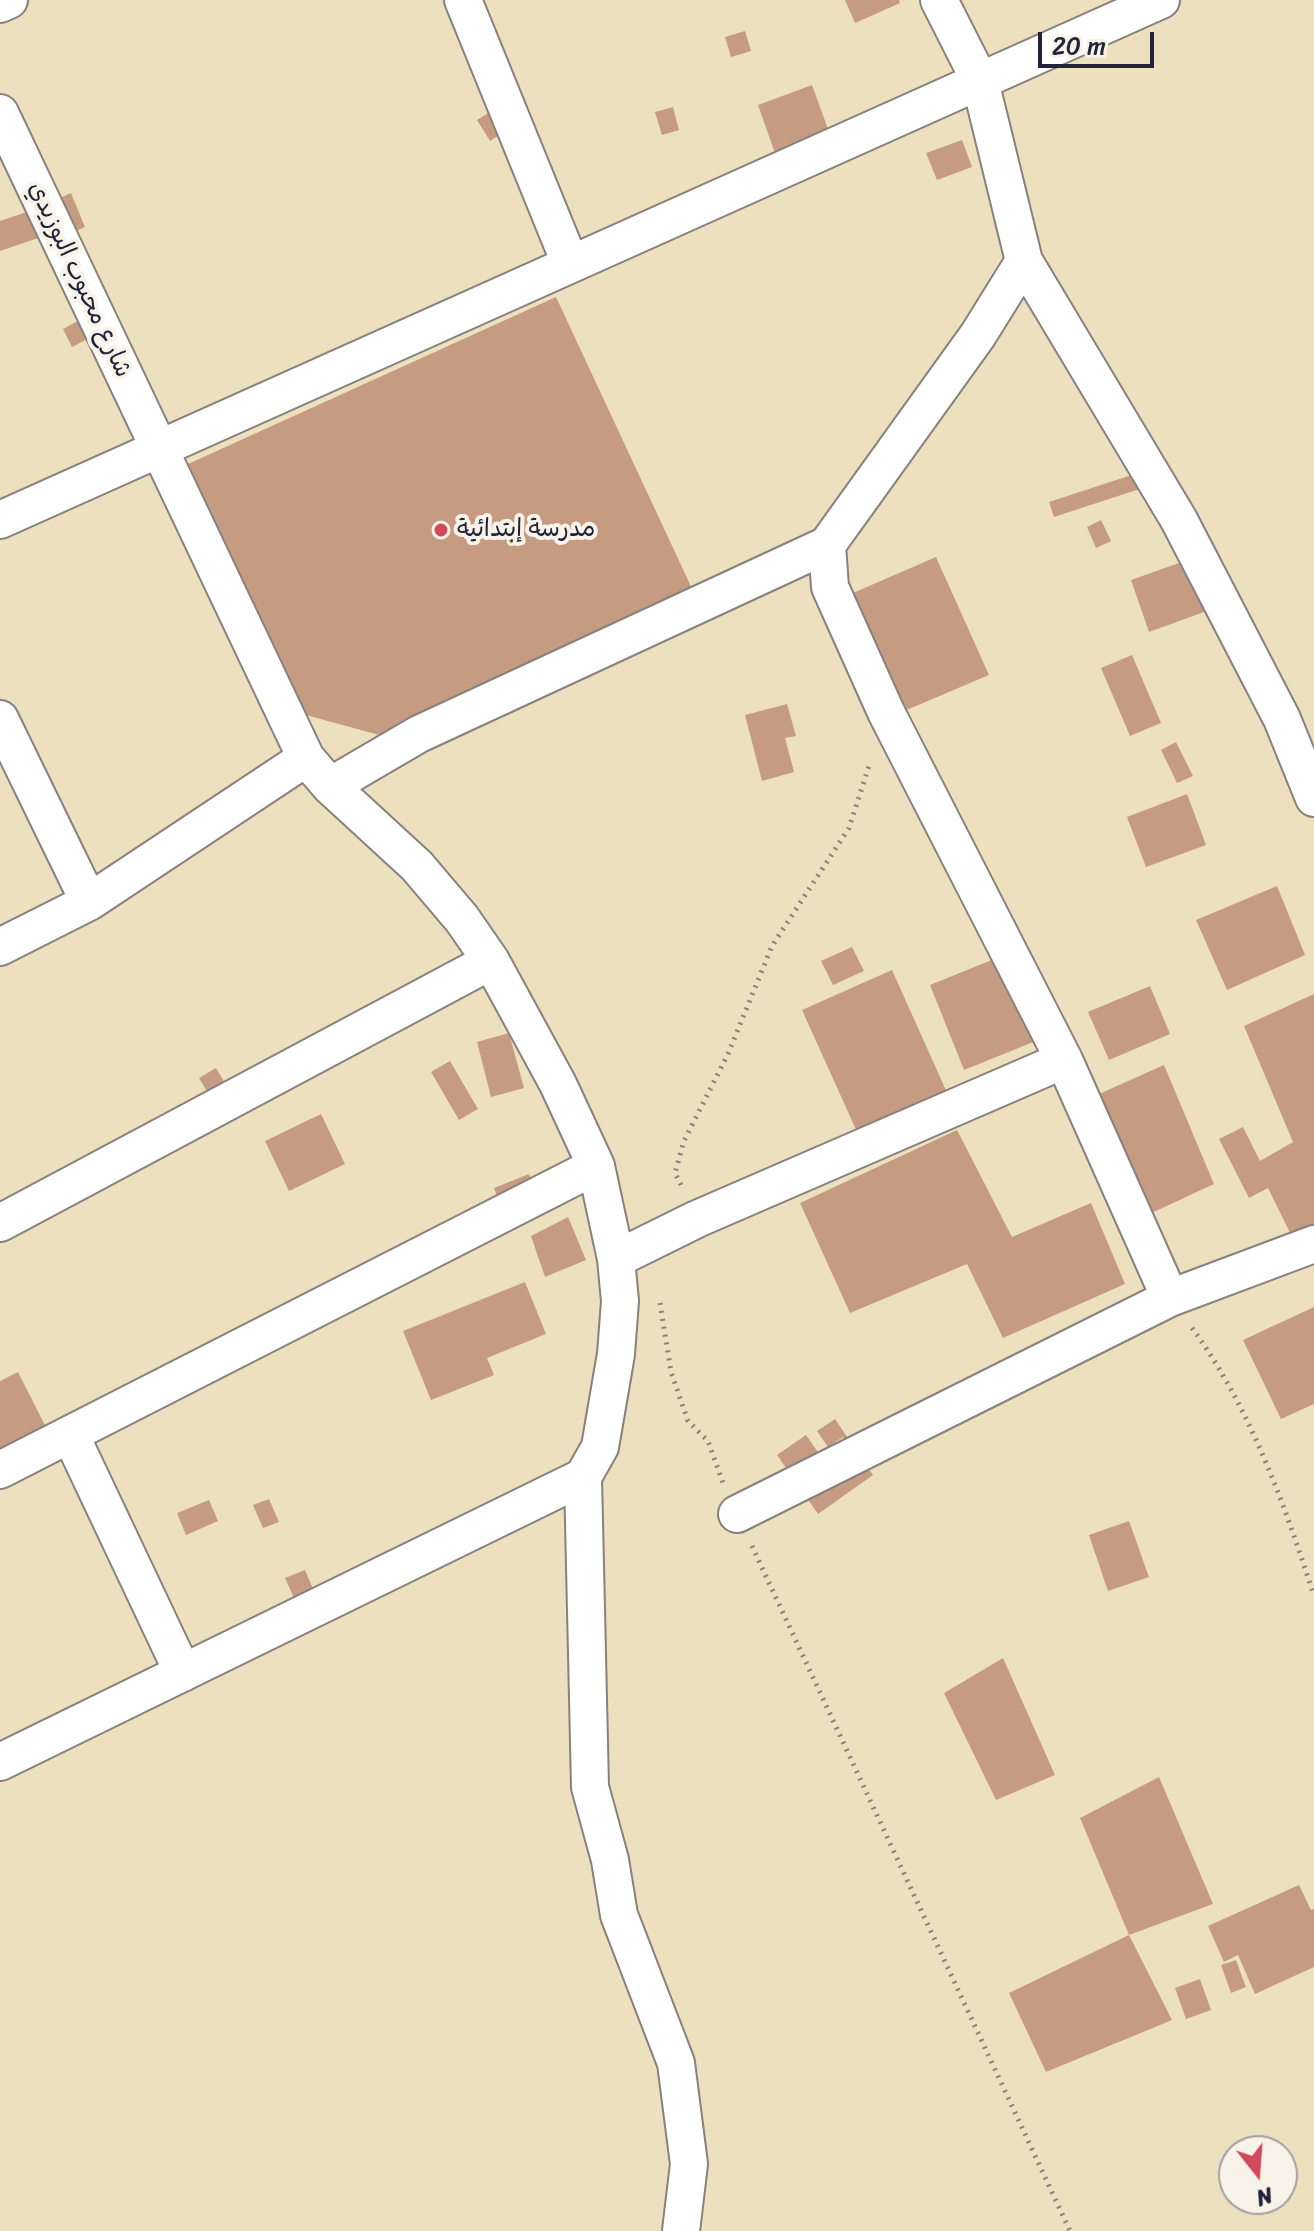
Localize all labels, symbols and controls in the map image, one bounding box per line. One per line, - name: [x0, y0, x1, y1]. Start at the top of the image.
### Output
- scale bar: [1042, 16, 1158, 66]
- text: 20 m: [1052, 25, 1106, 67]
- street label: شارع محبوب البوزيدي: [21, 178, 137, 382]
- place label: مدرسة إبتدائية: [457, 516, 595, 544]
- marker: مدرسة إبتدائية: [432, 521, 450, 539]
- north arrow: [1218, 2135, 1298, 2215]
- text: N: [1252, 2176, 1278, 2217]

